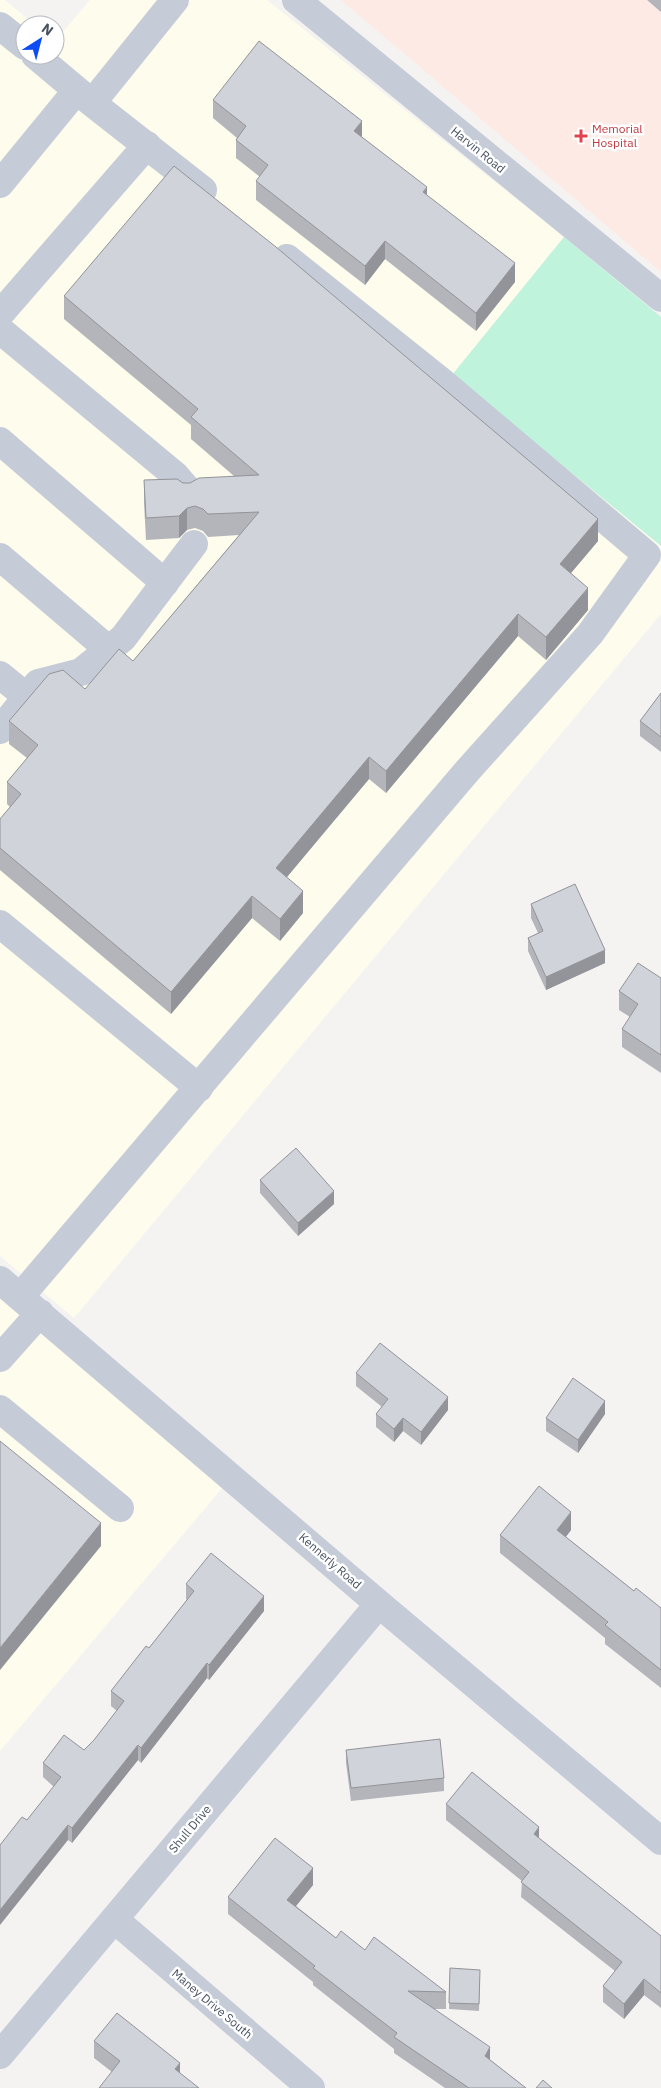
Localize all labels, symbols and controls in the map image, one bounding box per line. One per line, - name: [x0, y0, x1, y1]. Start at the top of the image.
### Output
- north arrow: [15, 15, 65, 65]
- text: N: [38, 19, 57, 40]
- place label: Memorial Hospital: [592, 121, 643, 150]
- street label: Harvin Road: [448, 123, 509, 176]
- marker: Memorial Hospital: [574, 129, 588, 143]
- street label: Kennerly Road: [296, 1529, 365, 1592]
- street label: Shull Drive: [165, 1801, 214, 1856]
- street label: Maney Drive South: [169, 1966, 256, 2042]

